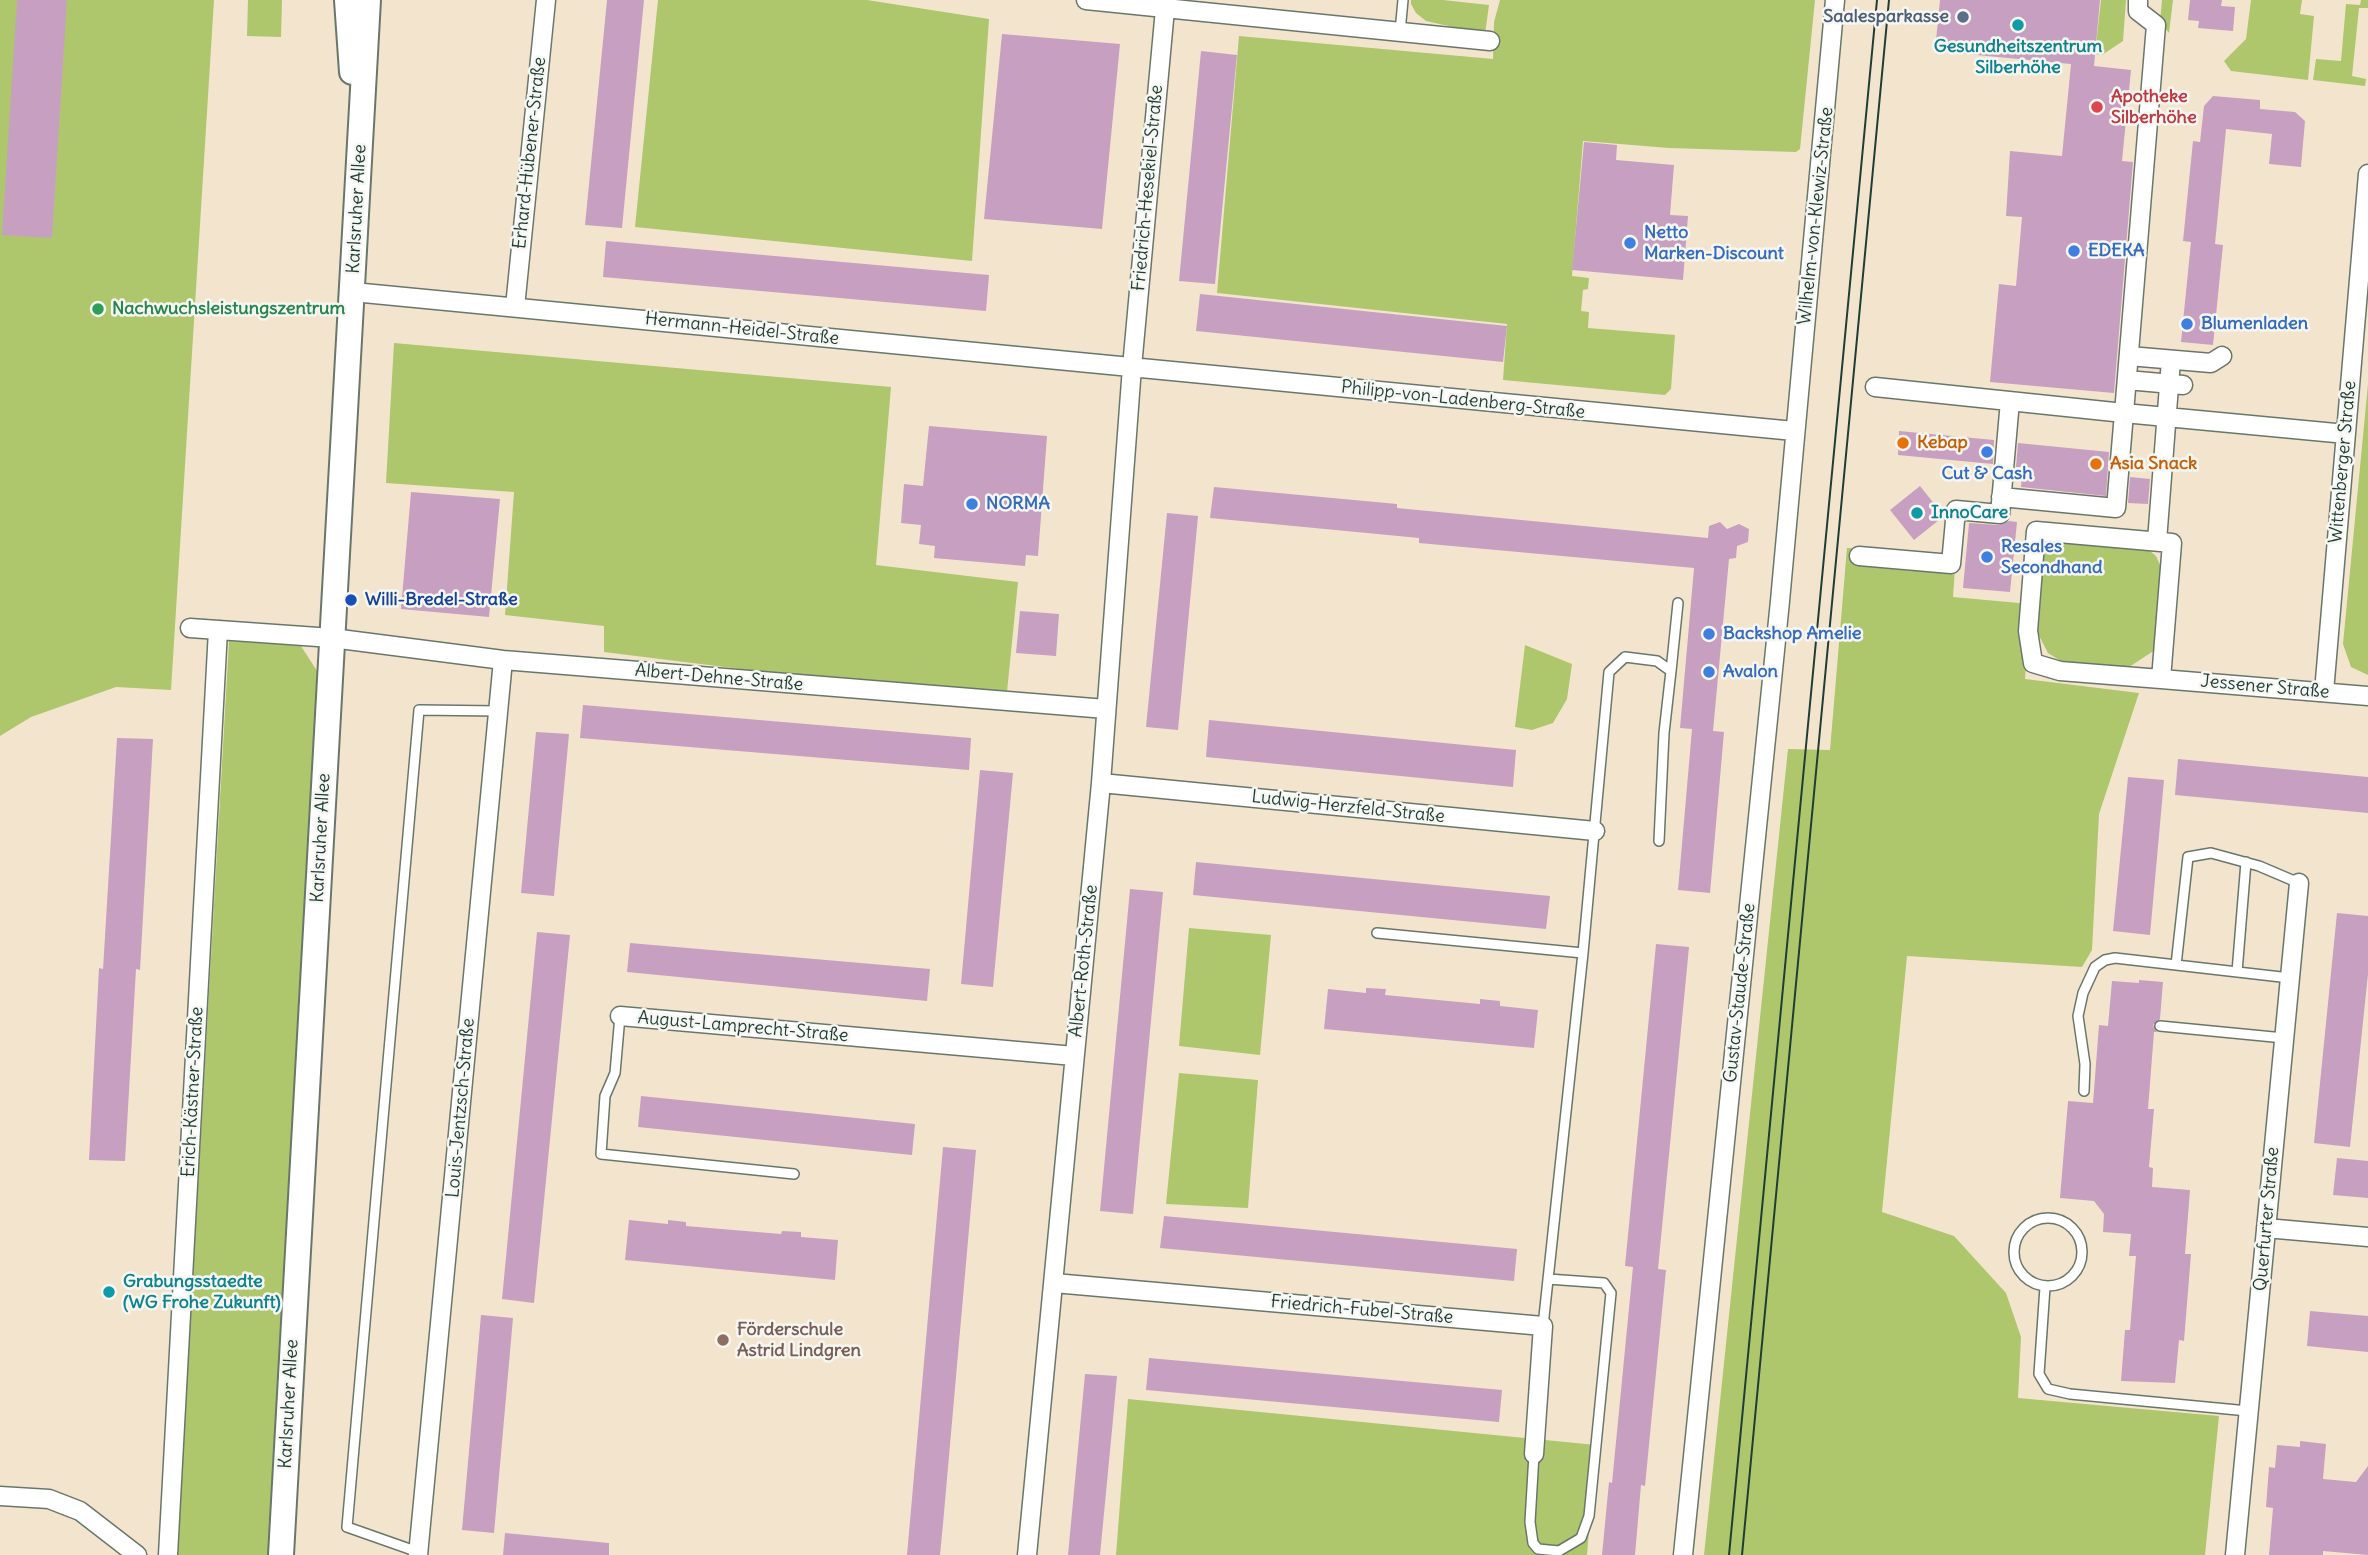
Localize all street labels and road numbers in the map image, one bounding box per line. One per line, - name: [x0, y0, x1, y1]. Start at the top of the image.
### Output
- street label: Erhard-Hübener-Straße: [509, 56, 551, 250]
- street label: Friedrich-Hesekiel-Straße: [1128, 84, 1168, 292]
- street label: Wilhelm-von-Klewiz-Straße: [1794, 106, 1838, 326]
- street label: Karlsruher Allee: [343, 144, 371, 274]
- street label: Hermann-Heidel-Straße: [644, 308, 840, 350]
- street label: Philipp-von-Ladenberg-Straße: [1340, 376, 1586, 424]
- street label: Wittenberger Straße: [2325, 380, 2361, 544]
- street label: Albert-Dehne-Straße: [634, 660, 804, 696]
- street label: Jessener Straße: [2200, 671, 2330, 703]
- street label: Karlsruher Allee: [307, 773, 335, 903]
- street label: Ludwig-Herzfeld-Straße: [1250, 786, 1446, 828]
- street label: Albert-Roth-Straße: [1065, 884, 1103, 1038]
- street label: Gustav-Staude-Straße: [1720, 902, 1760, 1084]
- street label: Erich-Kästner-Straße: [178, 1006, 208, 1178]
- street label: August-Lamprecht-Straße: [637, 1007, 849, 1047]
- street label: Louis-Jentzsch-Straße: [442, 1017, 480, 1199]
- street label: Querfurter Straße: [2250, 1146, 2284, 1292]
- street label: Friedrich-Fubel-Straße: [1270, 1291, 1454, 1329]
- street label: Karlsruher Allee: [275, 1339, 303, 1469]

